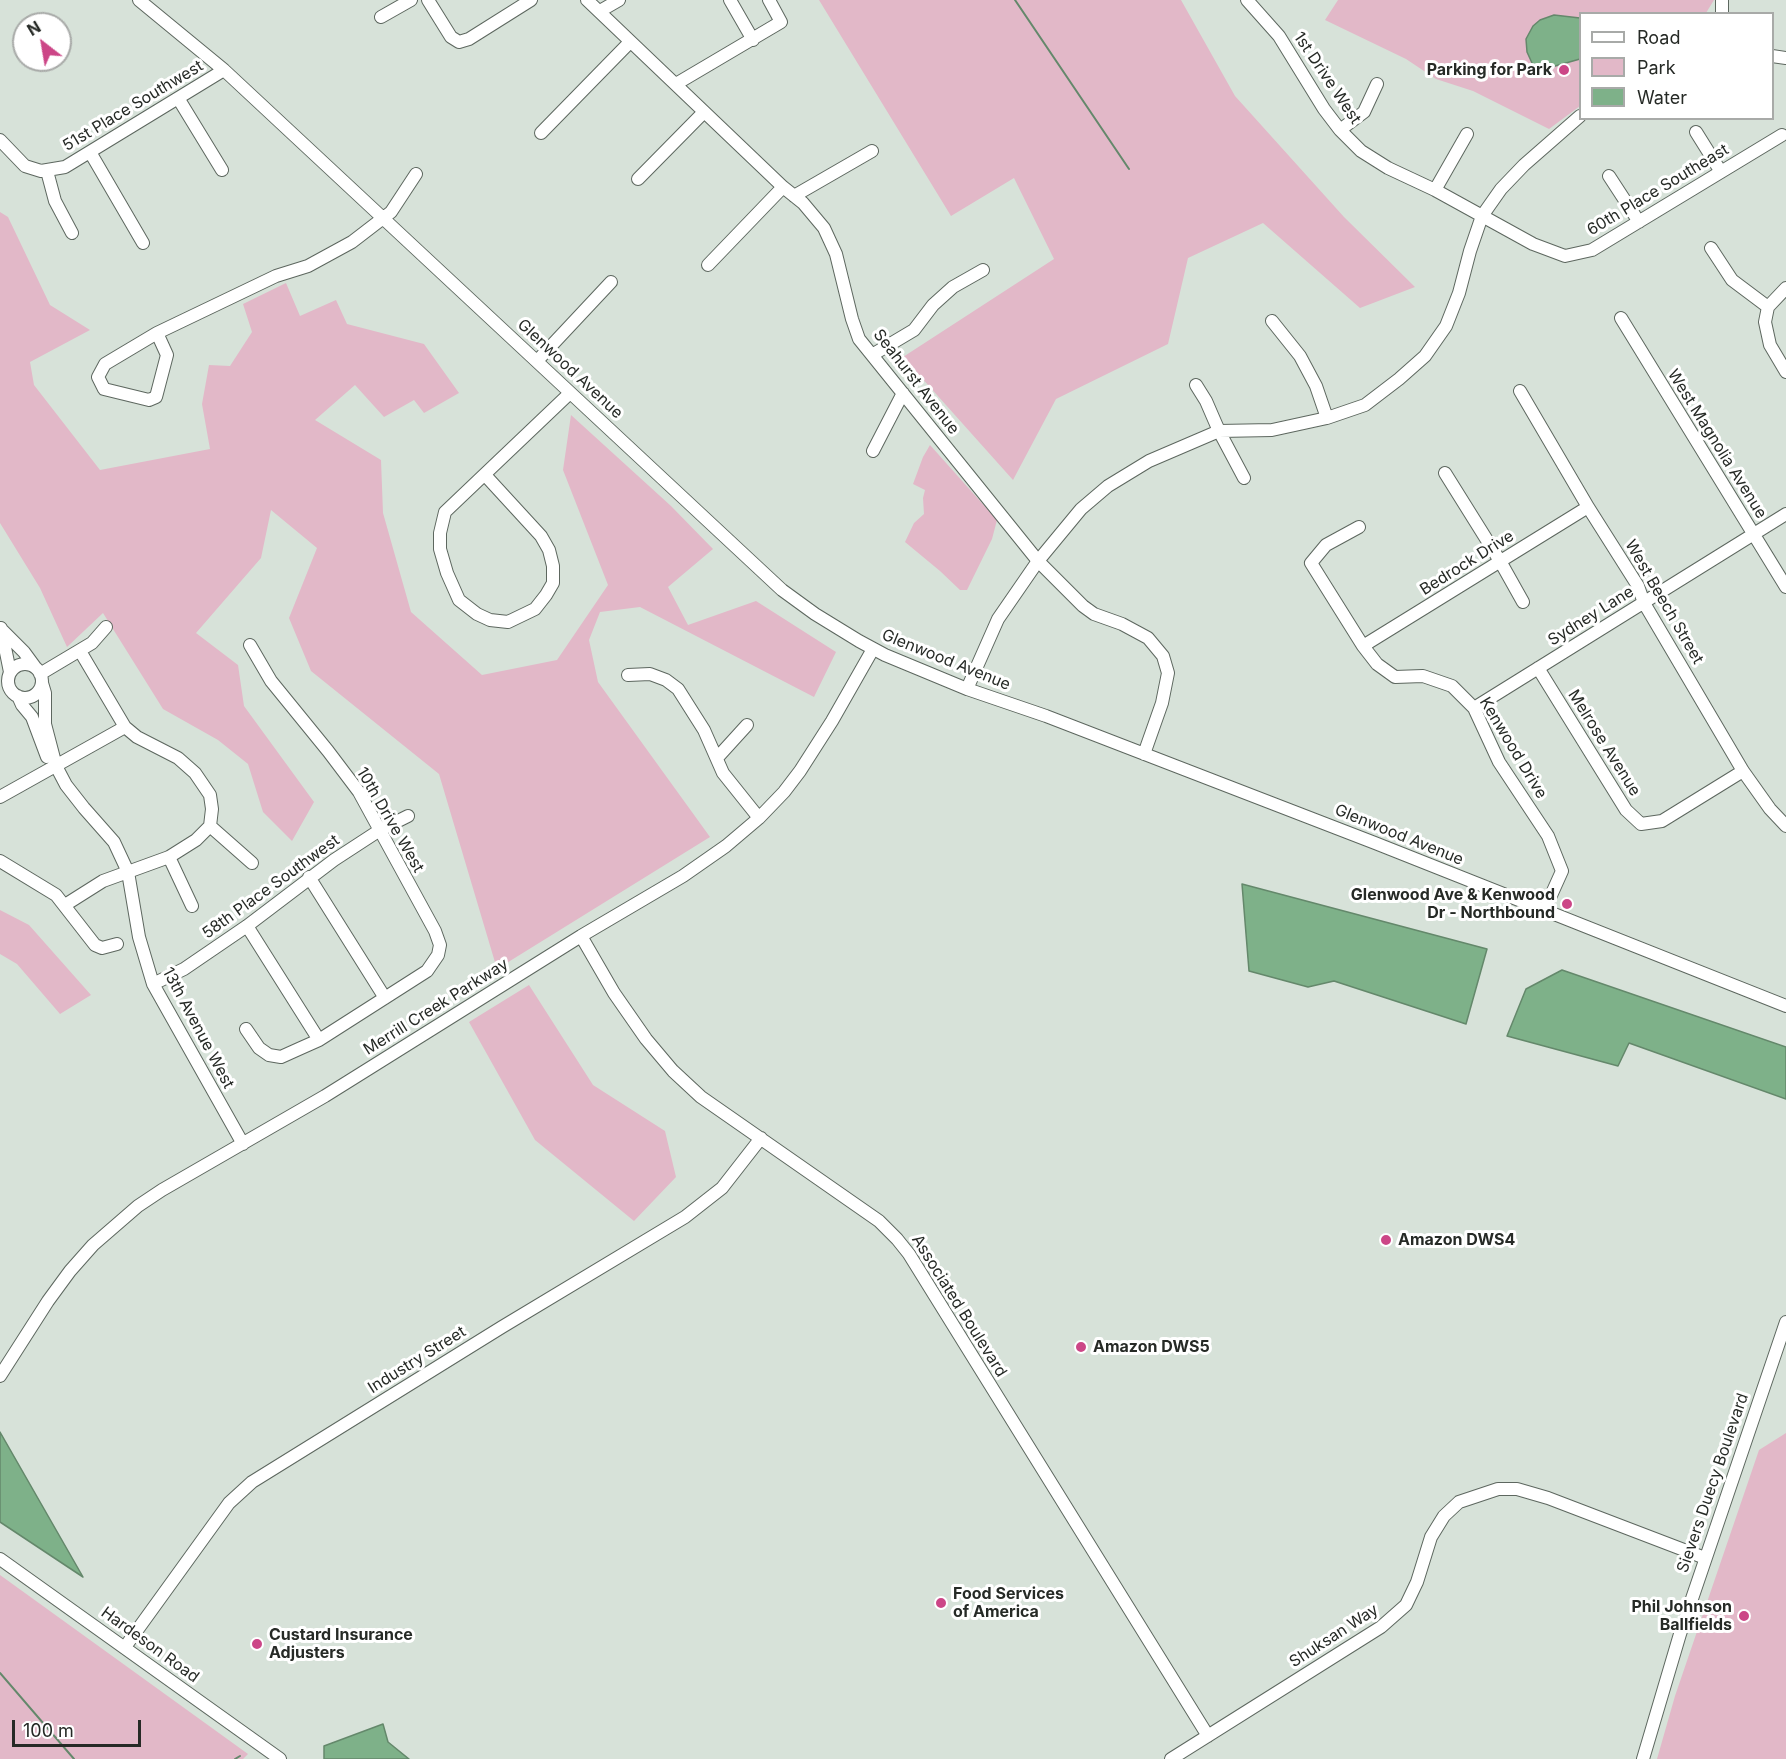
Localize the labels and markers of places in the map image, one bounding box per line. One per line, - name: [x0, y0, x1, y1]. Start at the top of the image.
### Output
- place label: Parking for Park: [1427, 60, 1552, 80]
- marker: Parking for Park: [1557, 63, 1571, 77]
- place label: Glenwood Ave & Kenwood Dr - Northbound: [1351, 885, 1555, 923]
- marker: Glenwood Ave & Kenwood Dr - Northbound: [1560, 897, 1574, 911]
- place label: Amazon DWS4: [1398, 1230, 1515, 1250]
- marker: Amazon DWS4: [1379, 1233, 1393, 1247]
- place label: Amazon DWS5: [1093, 1337, 1210, 1357]
- marker: Amazon DWS5: [1074, 1340, 1088, 1354]
- place label: Food Services of America: [953, 1584, 1064, 1622]
- marker: Food Services of America: [934, 1596, 948, 1610]
- place label: Phil Johnson Ballfields: [1631, 1597, 1732, 1635]
- marker: Phil Johnson Ballfields: [1737, 1609, 1751, 1623]
- place label: Custard Insurance Adjusters: [269, 1625, 413, 1663]
- marker: Custard Insurance Adjusters: [250, 1637, 264, 1651]

